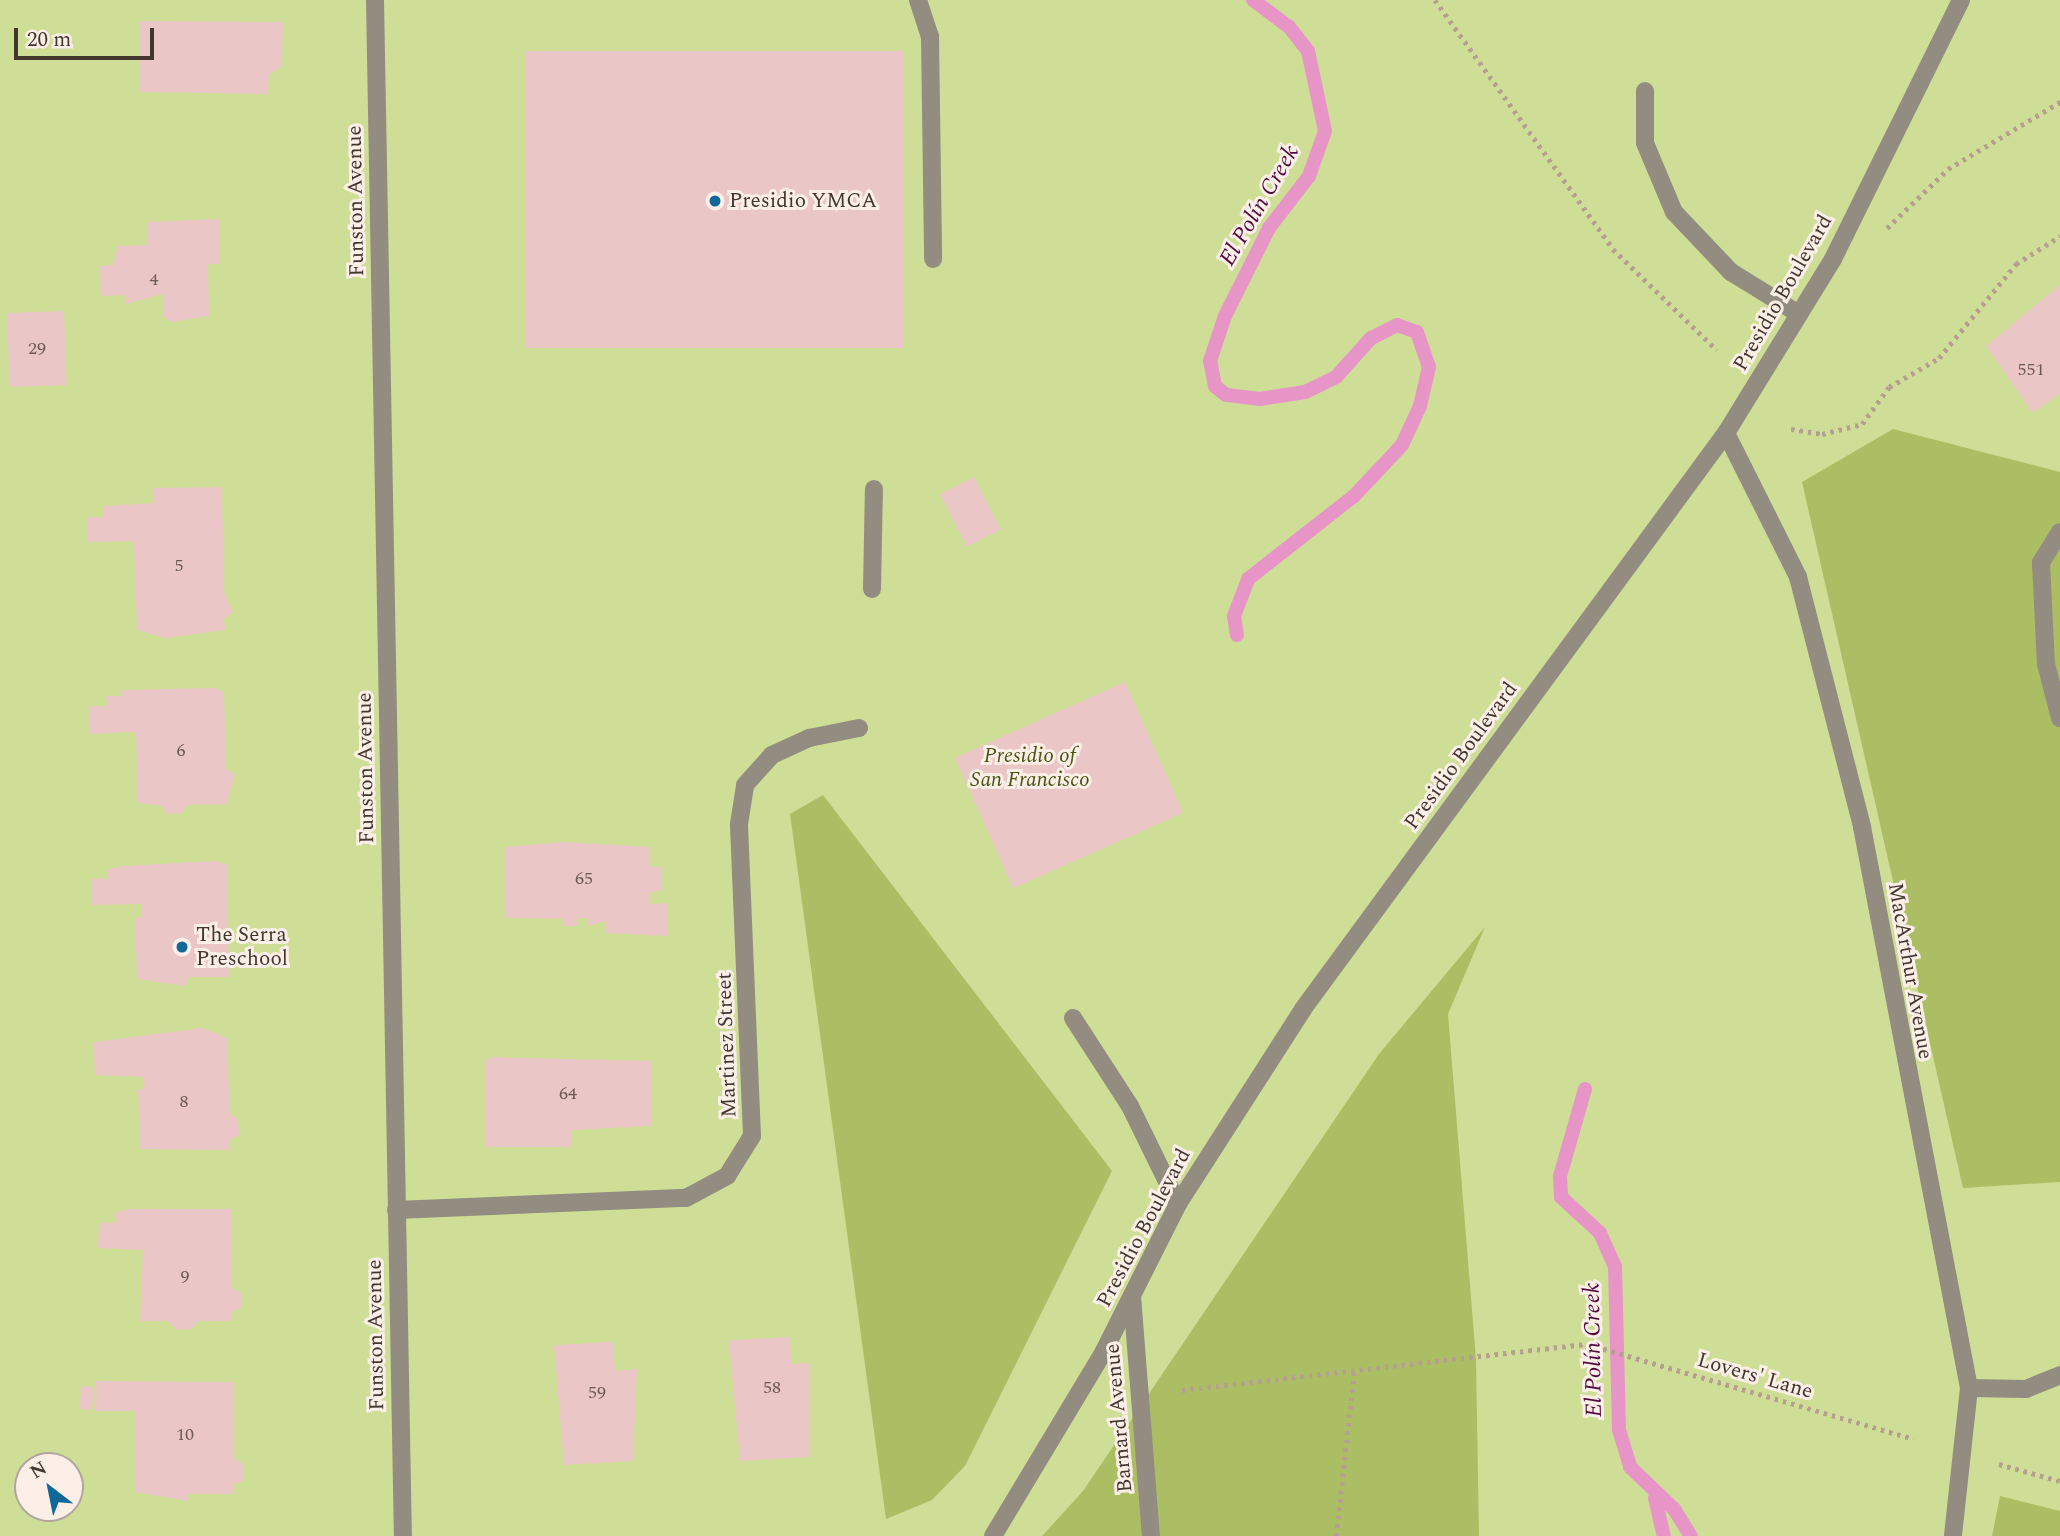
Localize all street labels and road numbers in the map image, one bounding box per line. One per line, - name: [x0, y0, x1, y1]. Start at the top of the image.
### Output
- street label: Funston Avenue: [342, 125, 370, 277]
- street label: Presidio Boulevard: [1728, 210, 1838, 376]
- street label: Presidio Boulevard: [1399, 677, 1523, 835]
- street label: Funston Avenue: [352, 692, 380, 844]
- street label: MacArthur Avenue: [1882, 881, 1938, 1061]
- street label: Martinez Street: [712, 972, 742, 1118]
- street label: Presidio Boulevard: [1092, 1144, 1196, 1312]
- street label: Funston Avenue: [362, 1259, 390, 1411]
- street label: Barnard Avenue: [1100, 1342, 1138, 1494]
- street label: Lovers' Lane: [1694, 1348, 1816, 1404]

